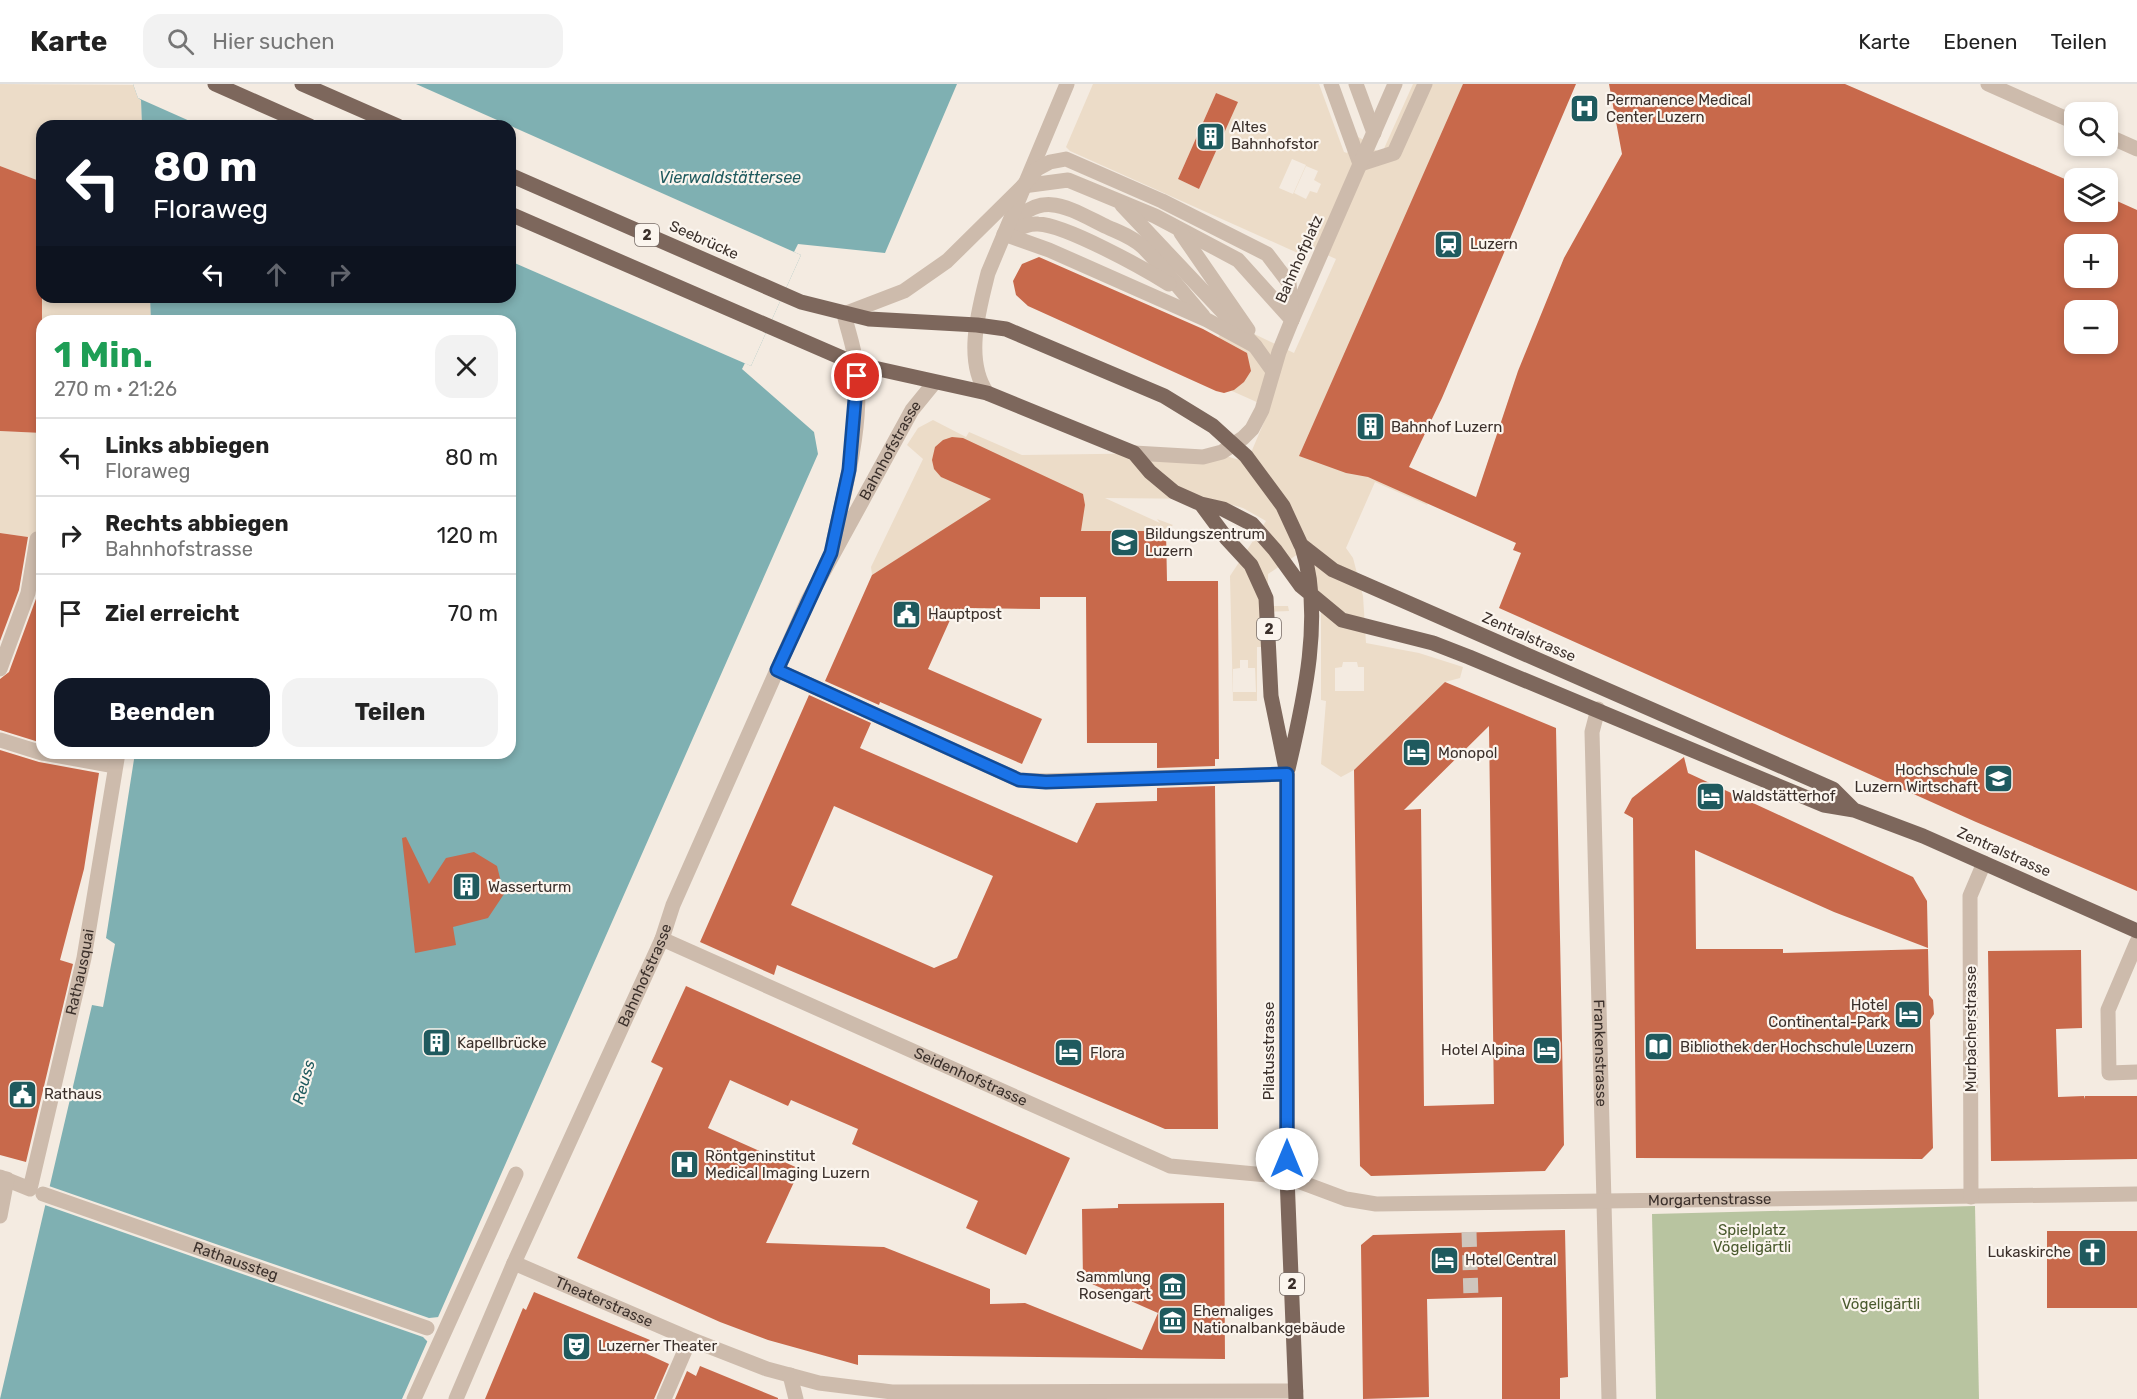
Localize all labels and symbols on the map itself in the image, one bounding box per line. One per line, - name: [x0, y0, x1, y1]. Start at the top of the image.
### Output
- place label: Permanence Medical Center Luzern: [1606, 91, 1751, 126]
- hospital icon: Permanence Medical Center Luzern: [1569, 93, 1601, 125]
- place label: Altes Bahnhofstor: [1231, 118, 1319, 153]
- building icon: Altes Bahnhofstor: [1194, 120, 1226, 152]
- water label: Vierwaldstättersee: [659, 168, 801, 187]
- street label: Bahnhofplatz: [1272, 212, 1327, 306]
- street label: Seebrücke: [667, 217, 741, 263]
- road number: 2: [635, 224, 659, 246]
- station icon: Luzern: [1433, 228, 1465, 260]
- place label: Luzern: [1470, 235, 1518, 253]
- pin: [831, 350, 882, 401]
- street label: Bahnhofstrasse: [855, 397, 925, 503]
- building icon: Bahnhof Luzern: [1354, 411, 1386, 443]
- place label: Bahnhof Luzern: [1391, 418, 1502, 436]
- place label: Bildungszentrum Luzern: [1145, 525, 1265, 560]
- school or university icon: Bildungszentrum Luzern: [1108, 527, 1140, 559]
- public building icon: Hauptpost: [891, 598, 923, 630]
- place label: Hauptpost: [928, 605, 1002, 623]
- street label: Zentralstrasse: [1479, 608, 1579, 666]
- road number: 2: [1257, 618, 1281, 640]
- hotel icon: Monopol: [1401, 737, 1433, 769]
- place label: Monopol: [1438, 744, 1497, 762]
- place label: Hochschule Luzern Wirtschaft: [1854, 761, 1978, 796]
- school or university icon: Hochschule Luzern Wirtschaft: [1983, 763, 2015, 795]
- hotel icon: Waldstätterhof: [1695, 780, 1727, 812]
- place label: Waldstätterhof: [1732, 787, 1836, 805]
- street label: Zentralstrasse: [1954, 823, 2054, 881]
- building icon: Wasserturm: [451, 871, 483, 903]
- place label: Wasserturm: [488, 878, 571, 896]
- street label: Bahnhofstrasse: [614, 921, 675, 1030]
- street label: Rathausquai: [62, 927, 98, 1017]
- street label: Murbacherstrasse: [1962, 966, 1980, 1092]
- place label: Hotel Continental-Park: [1768, 996, 1888, 1031]
- hotel icon: Hotel Continental-Park: [1893, 998, 1925, 1030]
- street label: Frankenstrasse: [1590, 999, 1611, 1107]
- street label: Pilatusstrasse: [1260, 1002, 1278, 1100]
- building icon: Kapellbrücke: [420, 1027, 452, 1059]
- library icon: Bibliothek der Hochschule Luzern: [1643, 1031, 1675, 1063]
- place label: Kapellbrücke: [457, 1034, 547, 1052]
- hotel icon: Hotel Alpina: [1530, 1034, 1562, 1066]
- hotel icon: Flora: [1053, 1037, 1085, 1069]
- place label: Bibliothek der Hochschule Luzern: [1680, 1038, 1914, 1056]
- place label: Hotel Alpina: [1441, 1041, 1525, 1059]
- street label: Seidenhofstrasse: [911, 1044, 1030, 1110]
- place label: Flora: [1090, 1044, 1125, 1062]
- water label: Reuss: [288, 1058, 319, 1107]
- public building icon: Rathaus: [7, 1078, 39, 1110]
- place label: Rathaus: [44, 1085, 102, 1103]
- position arrow: [1255, 1127, 1319, 1191]
- place label: Röntgeninstitut Medical Imaging Luzern: [705, 1147, 870, 1182]
- hospital icon: Röntgeninstitut Medical Imaging Luzern: [668, 1149, 700, 1181]
- street label: Morgartenstrasse: [1648, 1190, 1772, 1209]
- park label: Spielplatz Vögeligärtli: [1713, 1221, 1791, 1256]
- church icon: Lukaskirche: [2076, 1236, 2108, 1268]
- street label: Rathaussteg: [191, 1238, 281, 1284]
- place label: Lukaskirche: [1988, 1243, 2071, 1261]
- hotel icon: Hotel Central: [1428, 1244, 1460, 1276]
- place label: Hotel Central: [1465, 1251, 1557, 1269]
- place label: Sammlung Rosengart: [1076, 1268, 1151, 1303]
- museum icon: Sammlung Rosengart: [1156, 1270, 1188, 1302]
- street label: Theaterstrasse: [552, 1273, 656, 1331]
- road number: 2: [1280, 1273, 1304, 1295]
- park label: Vögeligärtli: [1842, 1295, 1920, 1313]
- place label: Ehemaliges Nationalbankgebäude: [1193, 1302, 1345, 1337]
- museum icon: Ehemaliges Nationalbankgebäude: [1156, 1304, 1188, 1336]
- theatre icon: Luzerner Theater: [561, 1330, 593, 1362]
- place label: Luzerner Theater: [598, 1337, 717, 1355]

